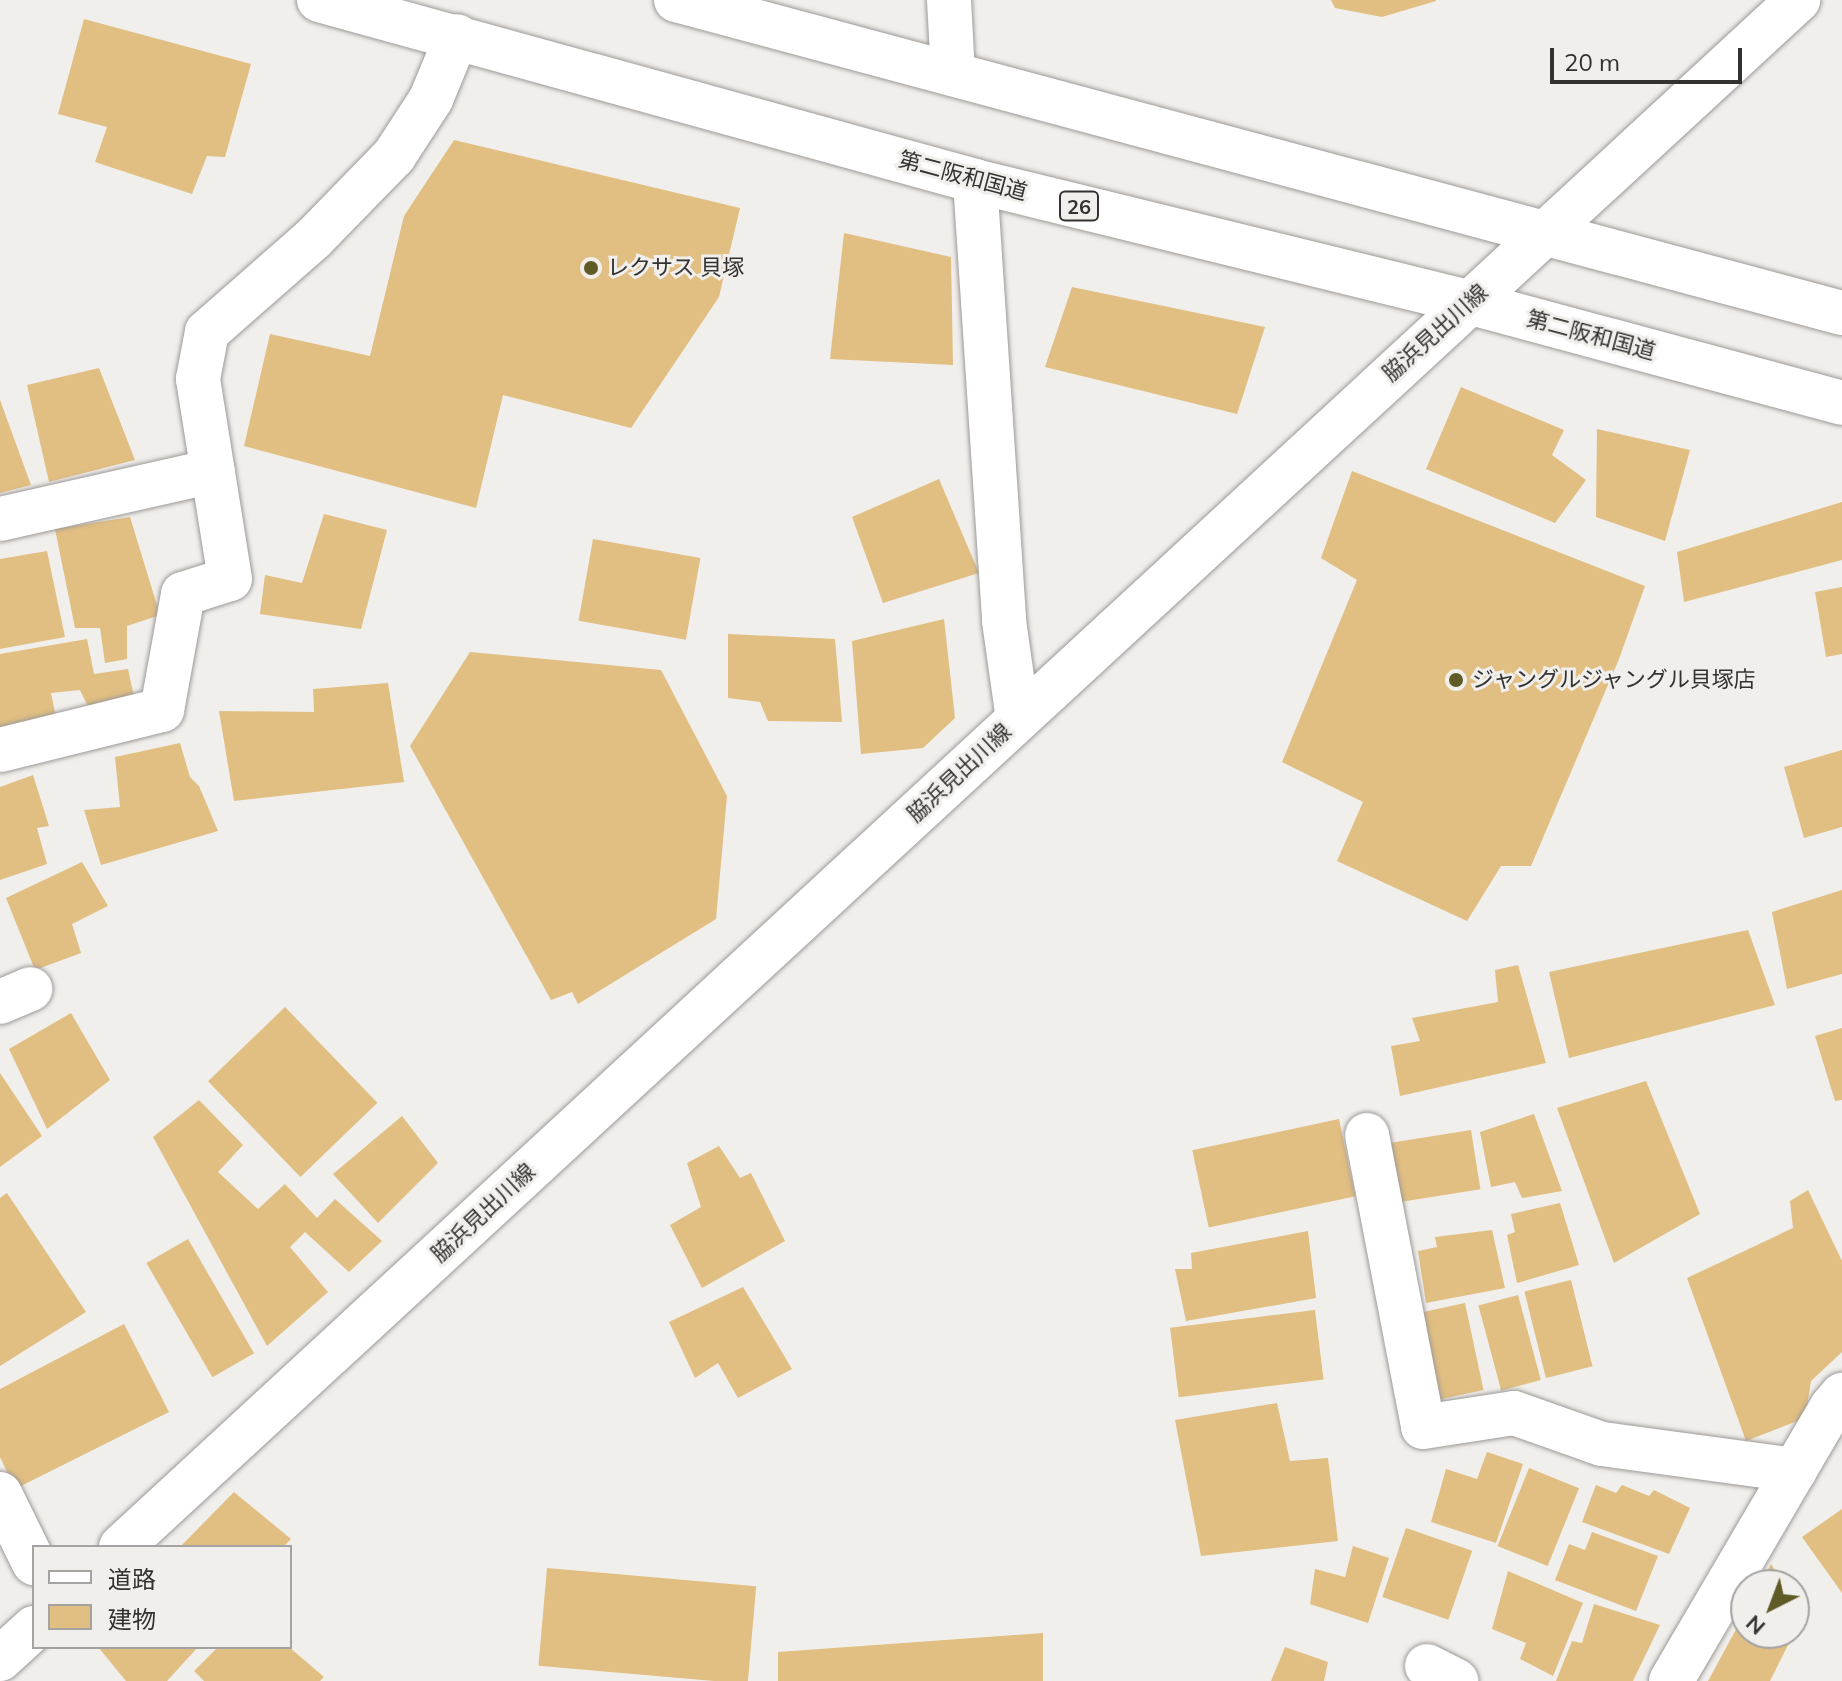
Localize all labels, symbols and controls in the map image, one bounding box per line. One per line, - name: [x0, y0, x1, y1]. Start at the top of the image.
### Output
- scale bar: [1554, 32, 1746, 82]
- text: 20 m: [1564, 47, 1620, 77]
- street label: 第二阪和国道: [896, 146, 1030, 206]
- road number: 26: [1059, 190, 1099, 222]
- place label: レクサス 貝塚: [607, 255, 745, 281]
- marker: レクサス 貝塚: [582, 259, 600, 277]
- street label: 脇浜見出川線: [1377, 279, 1493, 387]
- street label: 第二阪和国道: [1524, 305, 1658, 365]
- place label: ジャングルジャングル貝塚店: [1472, 667, 1758, 693]
- marker: ジャングルジャングル貝塚店: [1447, 671, 1465, 689]
- street label: 脇浜見出川線: [902, 718, 1016, 828]
- street label: 脇浜見出川線: [426, 1158, 540, 1268]
- legend: [32, 1545, 292, 1649]
- text: 道路: [108, 1564, 156, 1594]
- north arrow: [1730, 1569, 1810, 1649]
- text: 建物: [108, 1604, 156, 1634]
- text: N: [1740, 1609, 1771, 1641]

